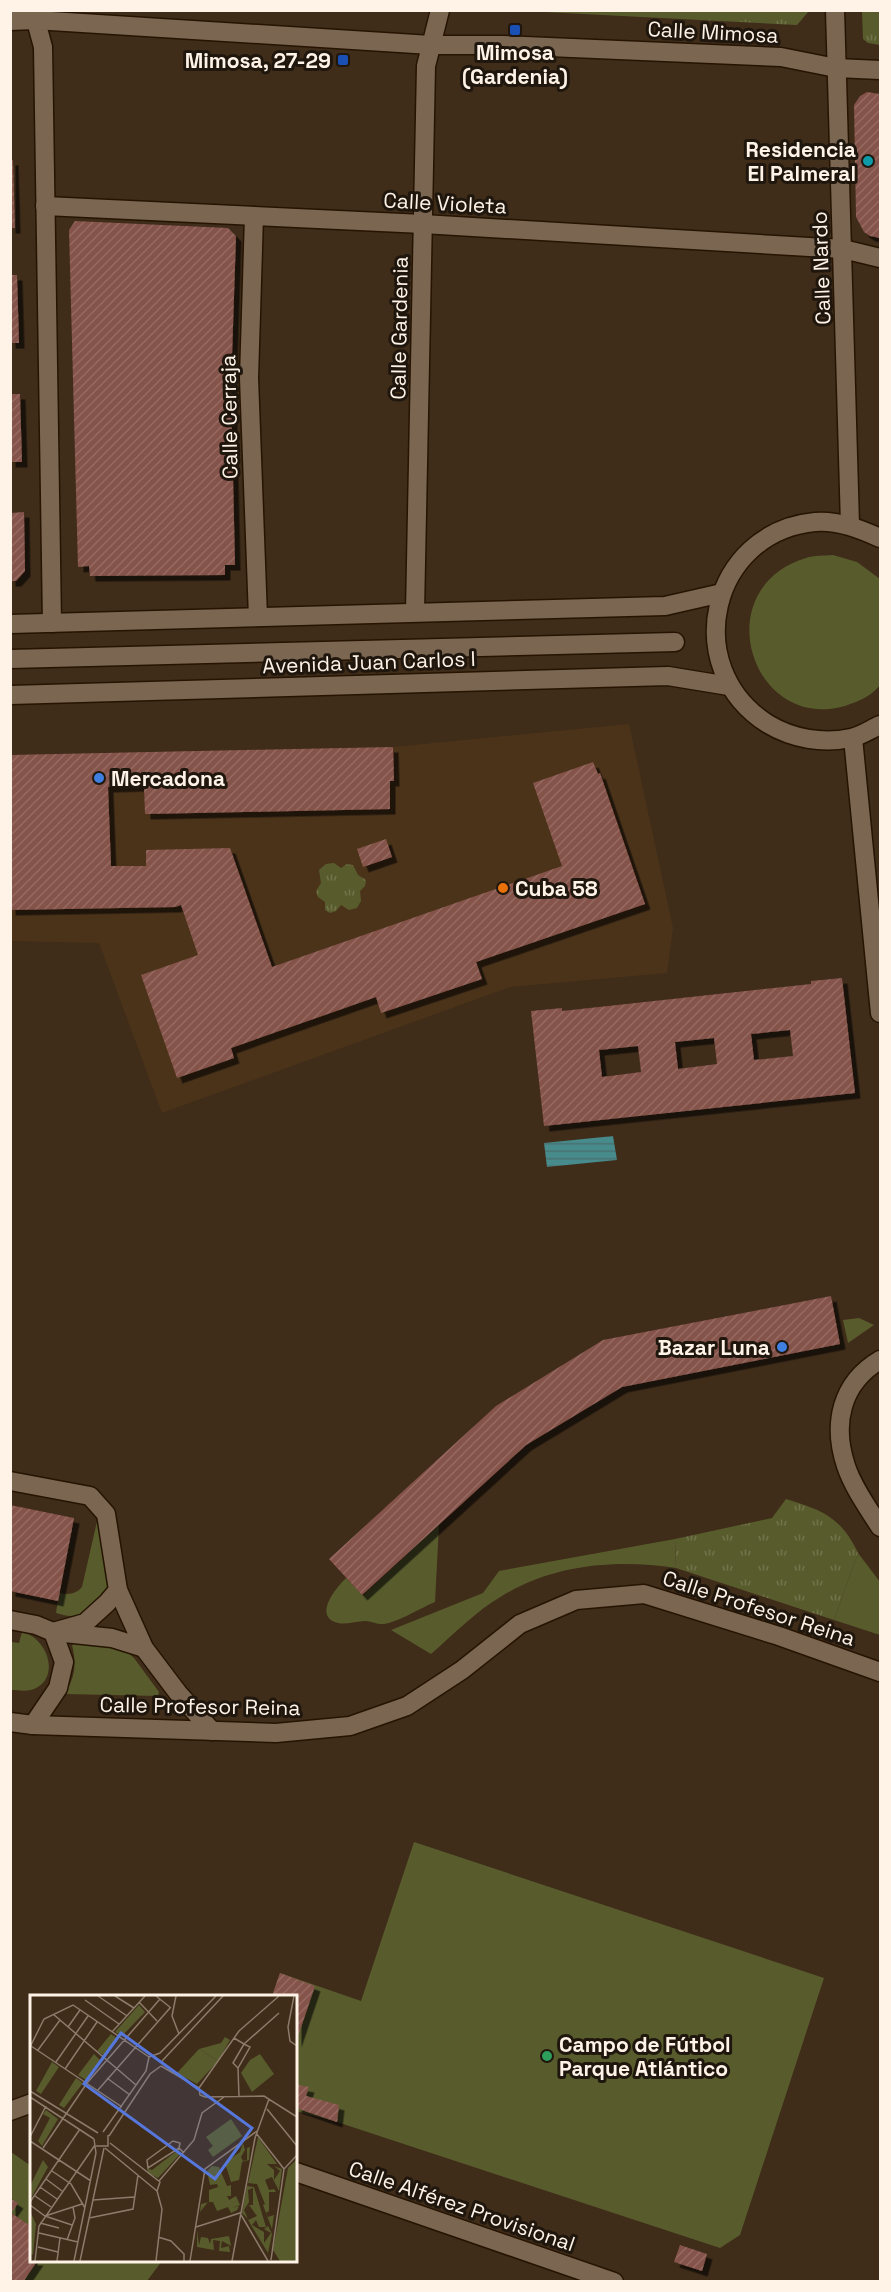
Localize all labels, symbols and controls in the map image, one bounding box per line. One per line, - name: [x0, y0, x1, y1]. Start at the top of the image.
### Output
- street label: Calle Mimosa: [647, 15, 779, 49]
- marker: Mimosa (Gardenia): [508, 23, 522, 37]
- place label: Mimosa (Gardenia): [462, 39, 568, 90]
- place label: Mimosa, 27-29: [185, 47, 331, 74]
- marker: Mimosa, 27-29: [336, 53, 350, 67]
- place label: Residencia El Palmeral: [746, 136, 856, 187]
- marker: Residencia El Palmeral: [861, 154, 875, 168]
- street label: Calle Violeta: [383, 186, 507, 220]
- street label: Calle Nardo: [806, 211, 836, 325]
- street label: Calle Gardenia: [384, 256, 414, 400]
- street label: Calle Cerraja: [214, 355, 244, 479]
- street label: Avenida Juan Carlos I: [262, 645, 476, 679]
- place label: Mercadona: [111, 765, 225, 792]
- marker: Mercadona: [92, 771, 106, 785]
- place label: Cuba 58: [515, 875, 598, 902]
- marker: Cuba 58: [496, 881, 510, 895]
- place label: Bazar Luna: [658, 1334, 770, 1361]
- marker: Bazar Luna: [775, 1340, 789, 1354]
- street label: Calle Profesor Reina: [659, 1564, 859, 1652]
- street label: Calle Profesor Reina: [99, 1691, 301, 1721]
- inset map: [30, 1995, 297, 2262]
- place label: Campo de Fútbol Parque Atlántico: [559, 2031, 731, 2082]
- marker: Campo de Fútbol Parque Atlántico: [540, 2049, 554, 2063]
- street label: Calle Alférez Provisional: [345, 2155, 579, 2257]

